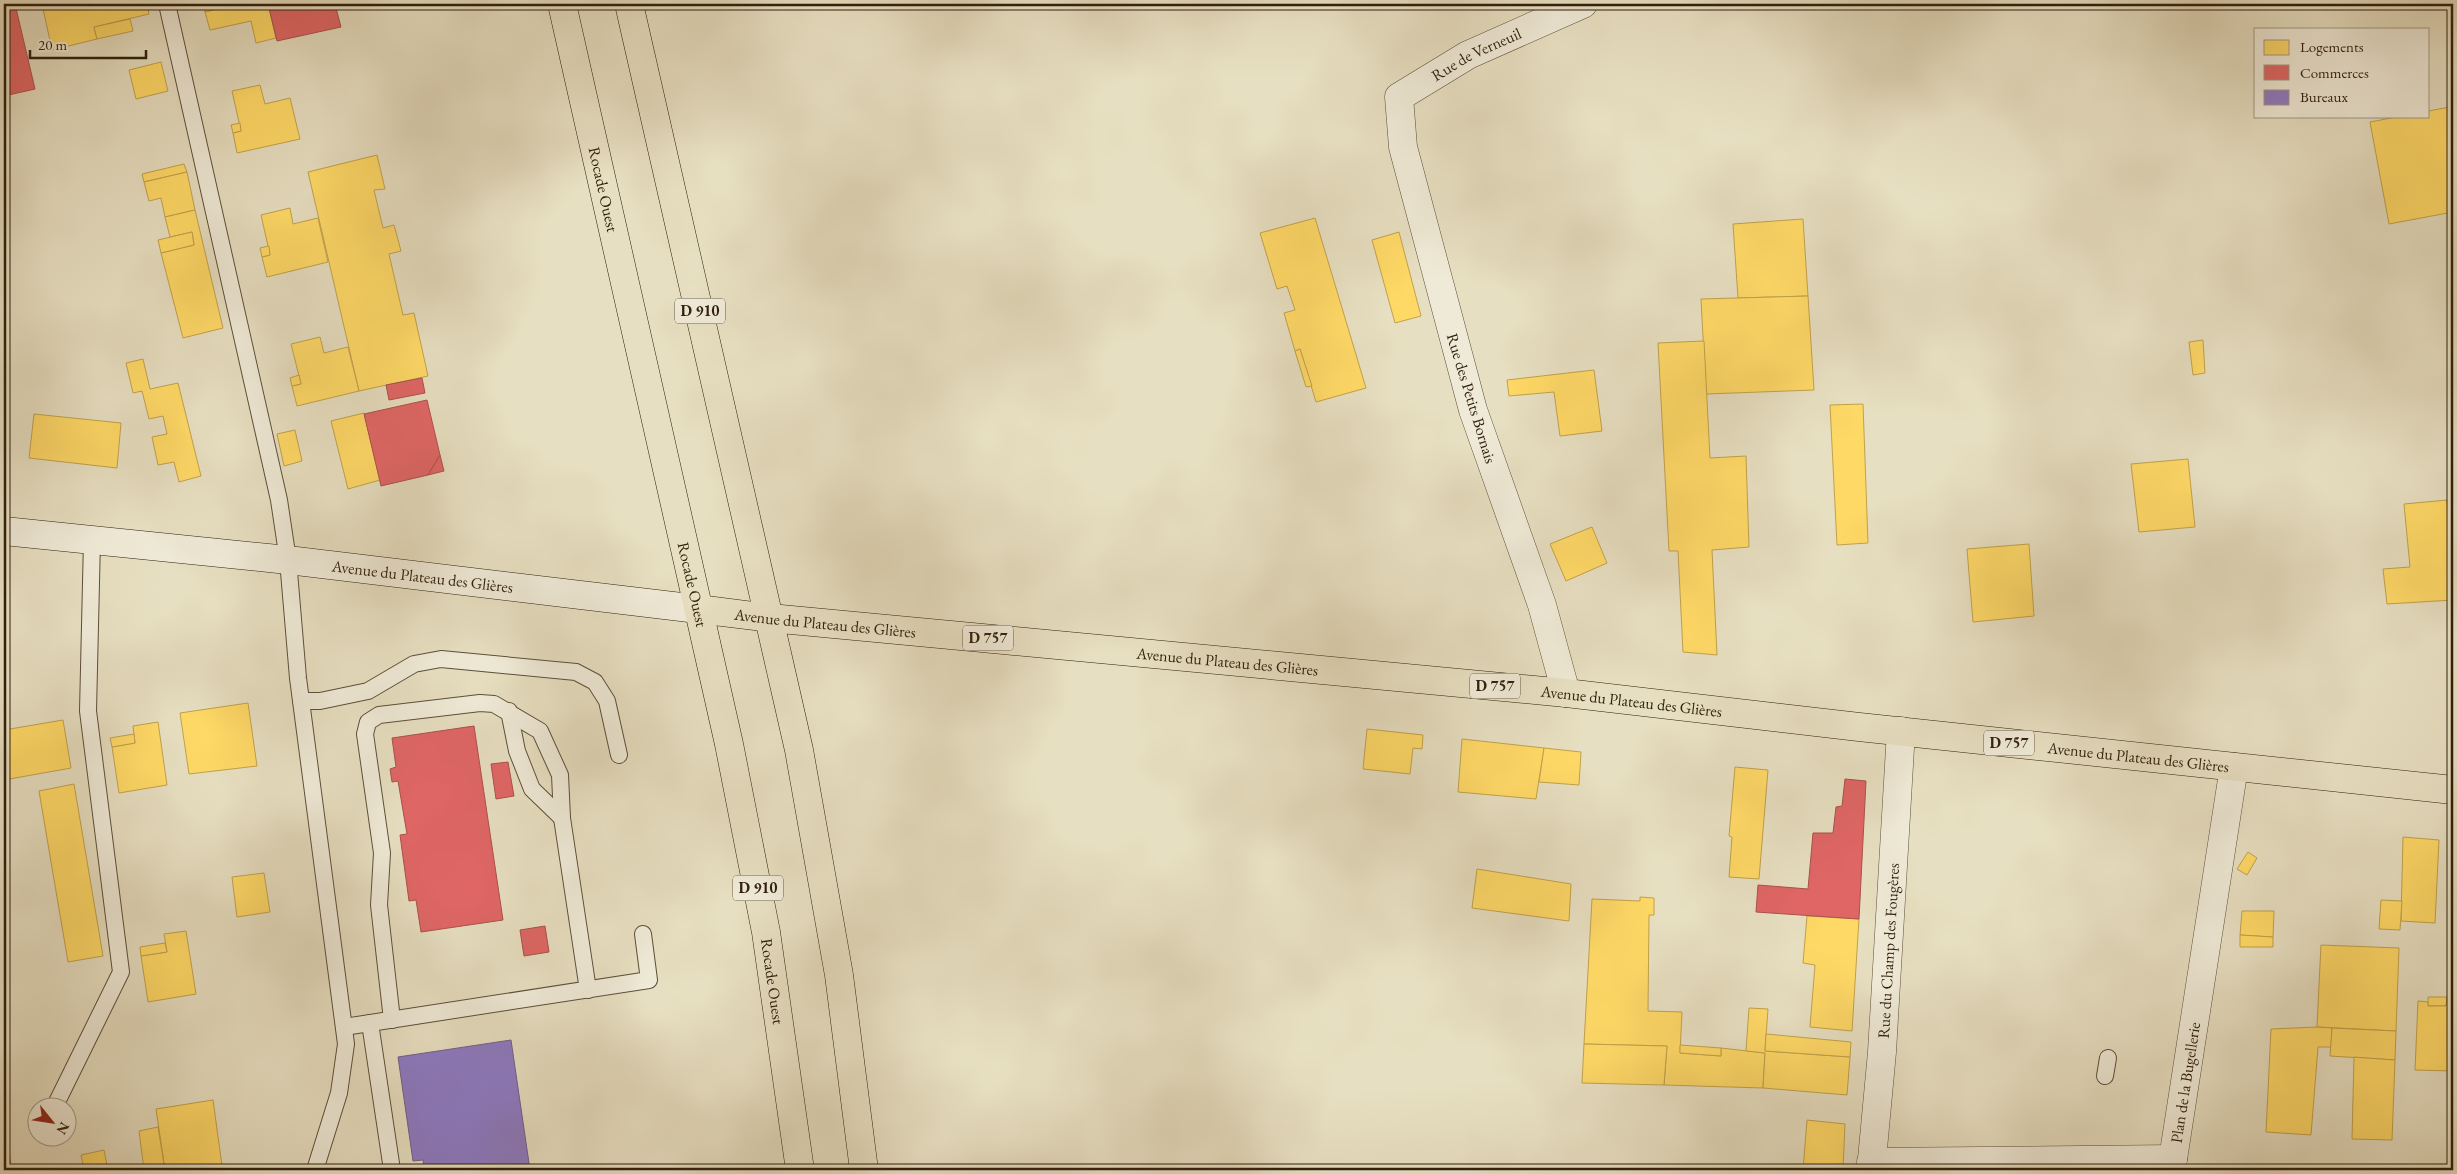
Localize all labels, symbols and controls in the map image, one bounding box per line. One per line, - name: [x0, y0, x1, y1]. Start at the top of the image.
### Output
- street label: Rue de Verneuil: [1427, 23, 1525, 86]
- scale bar: [30, 28, 146, 60]
- legend: [2254, 28, 2430, 118]
- text: 20 m: [38, 35, 67, 54]
- text: Logements: [2300, 37, 2364, 56]
- text: Commerces: [2300, 63, 2369, 82]
- text: Bureaux: [2300, 87, 2348, 106]
- street label: Rocade Ouest: [584, 145, 623, 234]
- road number: D 910: [675, 298, 725, 324]
- street label: Rue des Petits Bornais: [1442, 330, 1501, 466]
- street label: Rocade Ouest: [673, 540, 712, 629]
- street label: Avenue du Plateau des Glières: [330, 555, 514, 598]
- street label: Avenue du Plateau des Glières: [732, 604, 917, 643]
- road number: D 757: [963, 626, 1013, 650]
- street label: Avenue du Plateau des Glières: [1135, 642, 1319, 681]
- road number: D 757: [1470, 674, 1520, 698]
- street label: Avenue du Plateau des Glières: [1539, 681, 1723, 722]
- road number: D 757: [1984, 730, 2034, 756]
- street label: Avenue du Plateau des Glières: [2045, 737, 2230, 777]
- street label: Rue du Champ des Fougères: [1873, 862, 1904, 1039]
- road number: D 910: [733, 876, 783, 900]
- street label: Rocade Ouest: [756, 937, 789, 1026]
- street label: Plan de la Bugellerie: [2166, 1021, 2205, 1145]
- north arrow: [28, 1096, 78, 1146]
- text: N: [52, 1119, 74, 1138]

